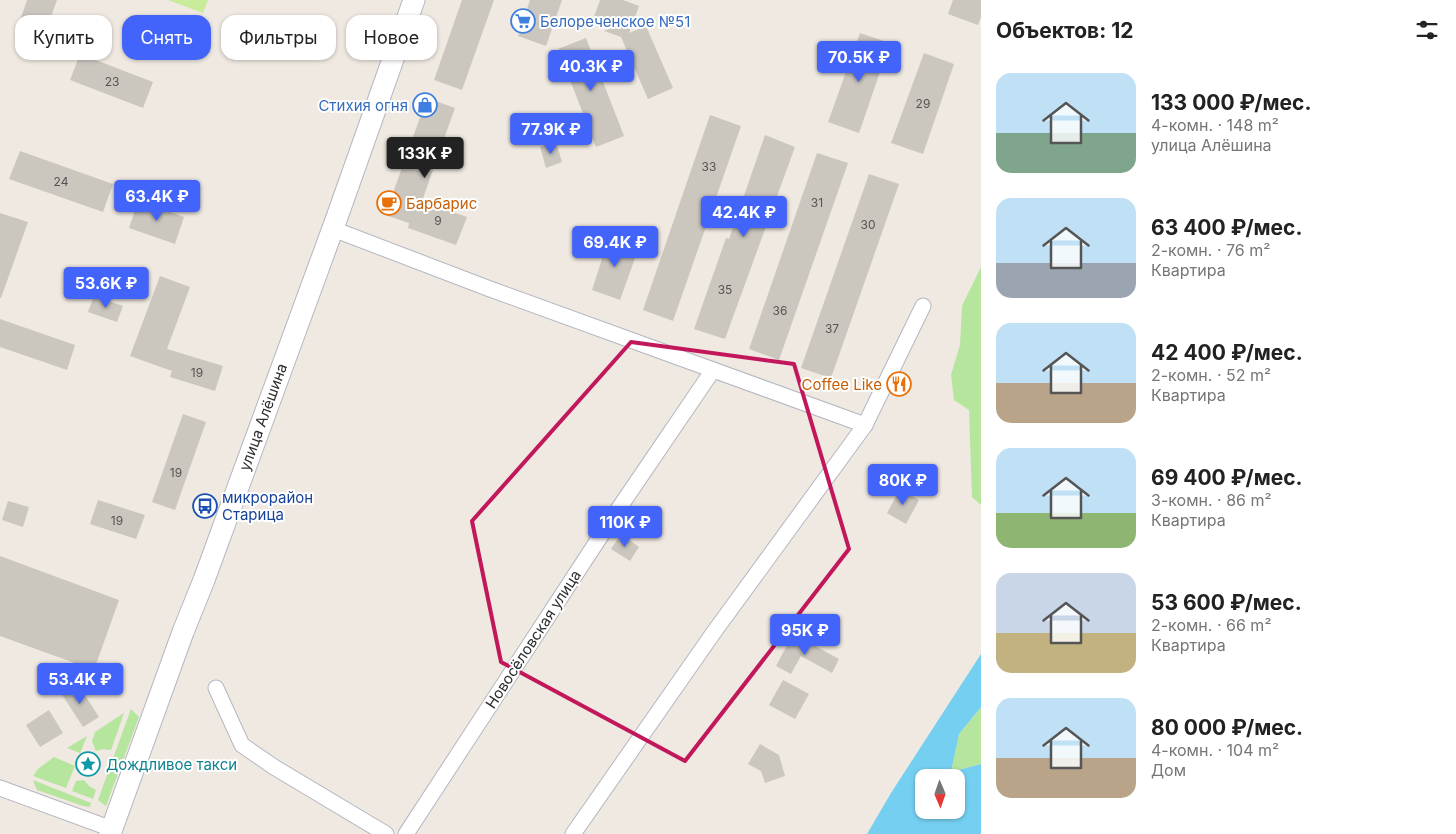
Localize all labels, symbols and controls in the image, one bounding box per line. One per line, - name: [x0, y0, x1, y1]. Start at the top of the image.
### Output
- supermarket icon: Белореченское №51: [510, 8, 536, 34]
- place label: Белореченское №51: [540, 12, 690, 31]
- chip: Купить: [15, 15, 112, 60]
- chip: Снять: [122, 15, 211, 60]
- chip: Фильтры: [221, 15, 336, 60]
- chip: Новое: [346, 15, 437, 60]
- icon: filters: [1413, 16, 1441, 44]
- text: Объектов: 12: [996, 18, 1133, 43]
- pin: 70.5K ₽: [813, 41, 905, 83]
- text: 70.5K ₽: [828, 47, 890, 67]
- pin: 40.3K ₽: [545, 49, 637, 92]
- text: 40.3K ₽: [559, 56, 623, 76]
- house number: 23: [105, 74, 119, 89]
- text: 133 000 ₽/мес.: [1151, 90, 1311, 115]
- shop icon: Стихия огня: [412, 92, 438, 118]
- icon: home: [1036, 93, 1096, 153]
- place label: Стихия огня: [318, 96, 408, 115]
- house number: 29: [916, 96, 930, 111]
- pin: 77.9K ₽: [505, 112, 597, 155]
- text: 4-комн. · 148 m²: [1151, 115, 1279, 135]
- text: 77.9K ₽: [521, 119, 581, 139]
- text: улица Алёшина: [1151, 135, 1272, 155]
- pin: 133K ₽: [384, 136, 466, 179]
- text: 133K ₽: [398, 143, 452, 163]
- house number: 33: [702, 159, 716, 174]
- house number: 24: [54, 174, 69, 189]
- pin: 63.4K ₽: [111, 180, 203, 222]
- text: 63.4K ₽: [125, 186, 189, 206]
- cafe icon: Барбарис: [376, 190, 402, 216]
- place label: Барбарис: [406, 194, 477, 213]
- house number: 31: [811, 195, 823, 210]
- pin: 42.4K ₽: [698, 196, 790, 238]
- text: 42.4K ₽: [712, 202, 776, 222]
- house number: 9: [434, 213, 442, 228]
- text: 63 400 ₽/мес.: [1151, 215, 1303, 240]
- house number: 30: [861, 217, 875, 232]
- icon: home: [1036, 218, 1096, 278]
- pin: 69.4K ₽: [569, 226, 661, 268]
- text: 69.4K ₽: [583, 232, 647, 252]
- text: 2-комн. · 76 m²: [1151, 240, 1270, 260]
- text: Квартира: [1151, 260, 1226, 280]
- pin: 53.6K ₽: [60, 266, 152, 309]
- text: 53.6K ₽: [75, 273, 137, 293]
- house number: 35: [718, 282, 732, 297]
- house number: 36: [773, 303, 787, 318]
- house number: 37: [825, 321, 839, 336]
- text: 42 400 ₽/мес.: [1151, 340, 1303, 365]
- icon: home: [1036, 343, 1096, 403]
- street label: улица Алёшина: [235, 361, 291, 473]
- house number: 19: [191, 365, 203, 380]
- text: 2-комн. · 52 m²: [1151, 365, 1271, 385]
- restaurant icon: Coffee Like: [886, 371, 912, 397]
- place label: Coffee Like: [802, 375, 882, 394]
- text: Квартира: [1151, 385, 1226, 405]
- pin: 80K ₽: [868, 464, 938, 506]
- house number: 19: [170, 465, 182, 480]
- text: 69 400 ₽/мес.: [1151, 465, 1303, 490]
- icon: home: [1036, 468, 1096, 528]
- text: 80K ₽: [879, 470, 927, 490]
- place label: микрорайон Старица: [222, 488, 313, 524]
- text: 3-комн. · 86 m²: [1151, 490, 1272, 510]
- bus stop icon: микрорайон Старица: [192, 493, 218, 519]
- pin: 110K ₽: [584, 506, 666, 548]
- text: Квартира: [1151, 510, 1226, 530]
- text: 110K ₽: [599, 512, 651, 532]
- house number: 19: [111, 513, 123, 528]
- street label: Новосёловская улица: [481, 566, 585, 712]
- text: 53 600 ₽/мес.: [1151, 590, 1302, 615]
- icon: home: [1036, 593, 1096, 653]
- pin: 95K ₽: [770, 614, 840, 656]
- text: 2-комн. · 66 m²: [1151, 615, 1271, 635]
- text: 95K ₽: [781, 620, 829, 640]
- text: Квартира: [1151, 635, 1226, 655]
- pin: 53.4K ₽: [34, 662, 126, 705]
- text: 53.4K ₽: [48, 669, 112, 689]
- text: 80 000 ₽/мес.: [1151, 715, 1303, 740]
- icon: home: [1036, 718, 1096, 778]
- text: 4-комн. · 104 m²: [1151, 740, 1279, 760]
- place icon: Дождливое такси: [75, 751, 101, 777]
- place label: Дождливое такси: [106, 755, 237, 774]
- text: Дом: [1151, 760, 1186, 780]
- north arrow: [915, 769, 965, 819]
- map controls: [915, 769, 965, 819]

